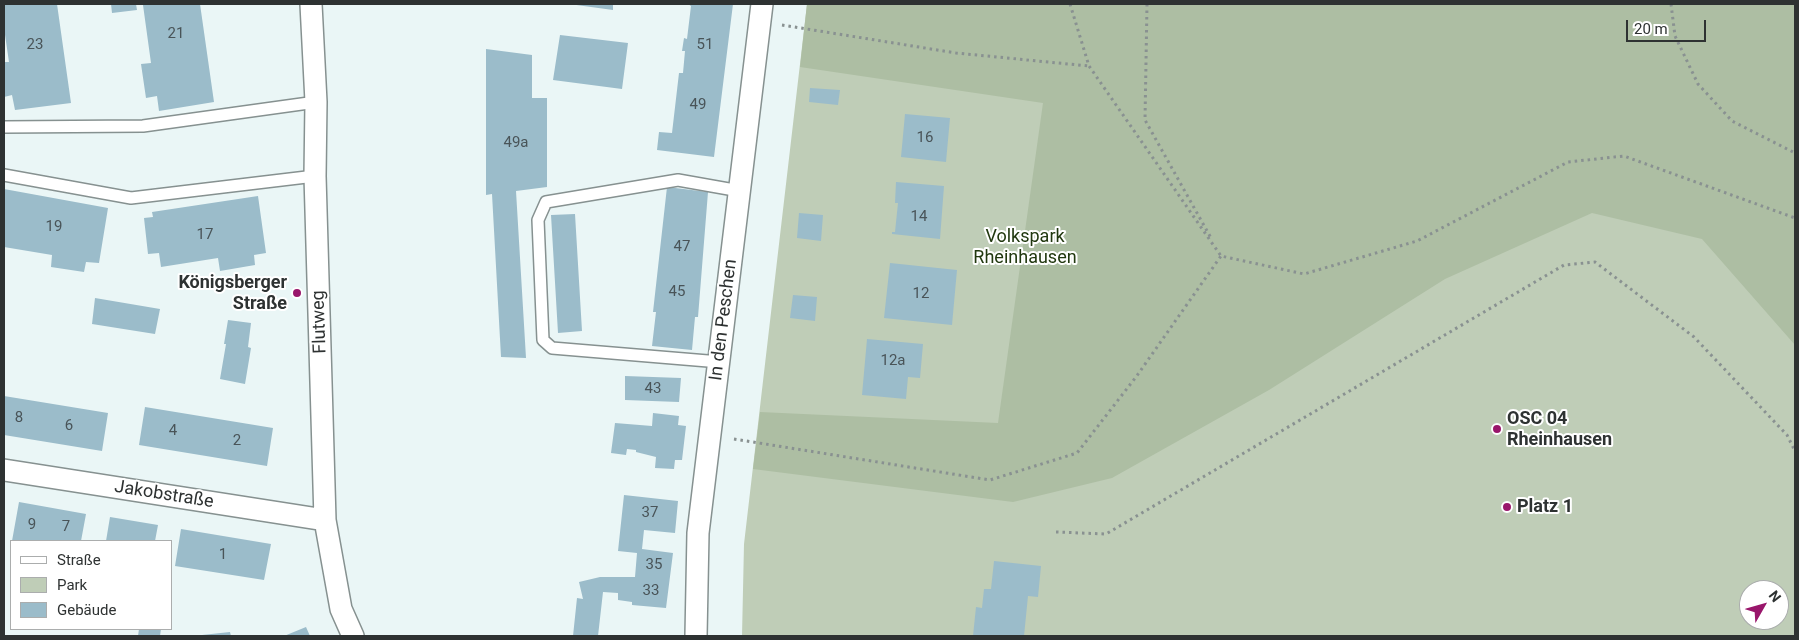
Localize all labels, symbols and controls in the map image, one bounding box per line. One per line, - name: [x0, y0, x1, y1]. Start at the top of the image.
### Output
- scale bar: [1629, 10, 1709, 42]
- text: 20 m: [1634, 20, 1668, 38]
- house number: 21: [168, 25, 184, 43]
- house number: 23: [27, 36, 43, 54]
- house number: 51: [697, 36, 713, 54]
- house number: 49: [690, 96, 706, 114]
- house number: 16: [917, 129, 933, 147]
- house number: 49a: [503, 134, 529, 152]
- house number: 14: [911, 208, 927, 226]
- house number: 19: [46, 218, 62, 236]
- house number: 17: [197, 226, 213, 244]
- park label: Volkspark Rheinhausen: [973, 226, 1077, 268]
- house number: 47: [674, 238, 690, 256]
- street label: In den Peschen: [706, 258, 742, 382]
- place label: Königsberger Straße: [178, 272, 287, 314]
- house number: 45: [669, 283, 685, 301]
- house number: 12: [913, 285, 929, 303]
- marker: Königsberger Straße: [291, 287, 303, 299]
- street label: Flutweg: [308, 290, 332, 354]
- house number: 12a: [880, 352, 906, 370]
- house number: 43: [645, 380, 661, 398]
- place label: OSC 04 Rheinhausen: [1507, 408, 1612, 450]
- house number: 8: [15, 409, 23, 427]
- house number: 6: [65, 417, 73, 435]
- house number: 4: [169, 422, 177, 440]
- marker: OSC 04 Rheinhausen: [1491, 423, 1503, 435]
- house number: 2: [233, 432, 241, 450]
- street label: Jakobstraße: [113, 476, 215, 514]
- place label: Platz 1: [1517, 496, 1573, 518]
- marker: Platz 1: [1501, 501, 1513, 513]
- house number: 37: [642, 504, 658, 522]
- house number: 9: [28, 516, 36, 534]
- house number: 7: [62, 518, 70, 536]
- legend: [10, 540, 172, 630]
- house number: 1: [219, 546, 227, 564]
- text: Straße: [57, 551, 101, 569]
- house number: 35: [646, 556, 662, 574]
- text: Park: [57, 576, 87, 594]
- north arrow: [1739, 580, 1789, 630]
- house number: 33: [643, 582, 659, 600]
- text: N: [1766, 588, 1784, 605]
- text: Gebäude: [57, 601, 116, 619]

